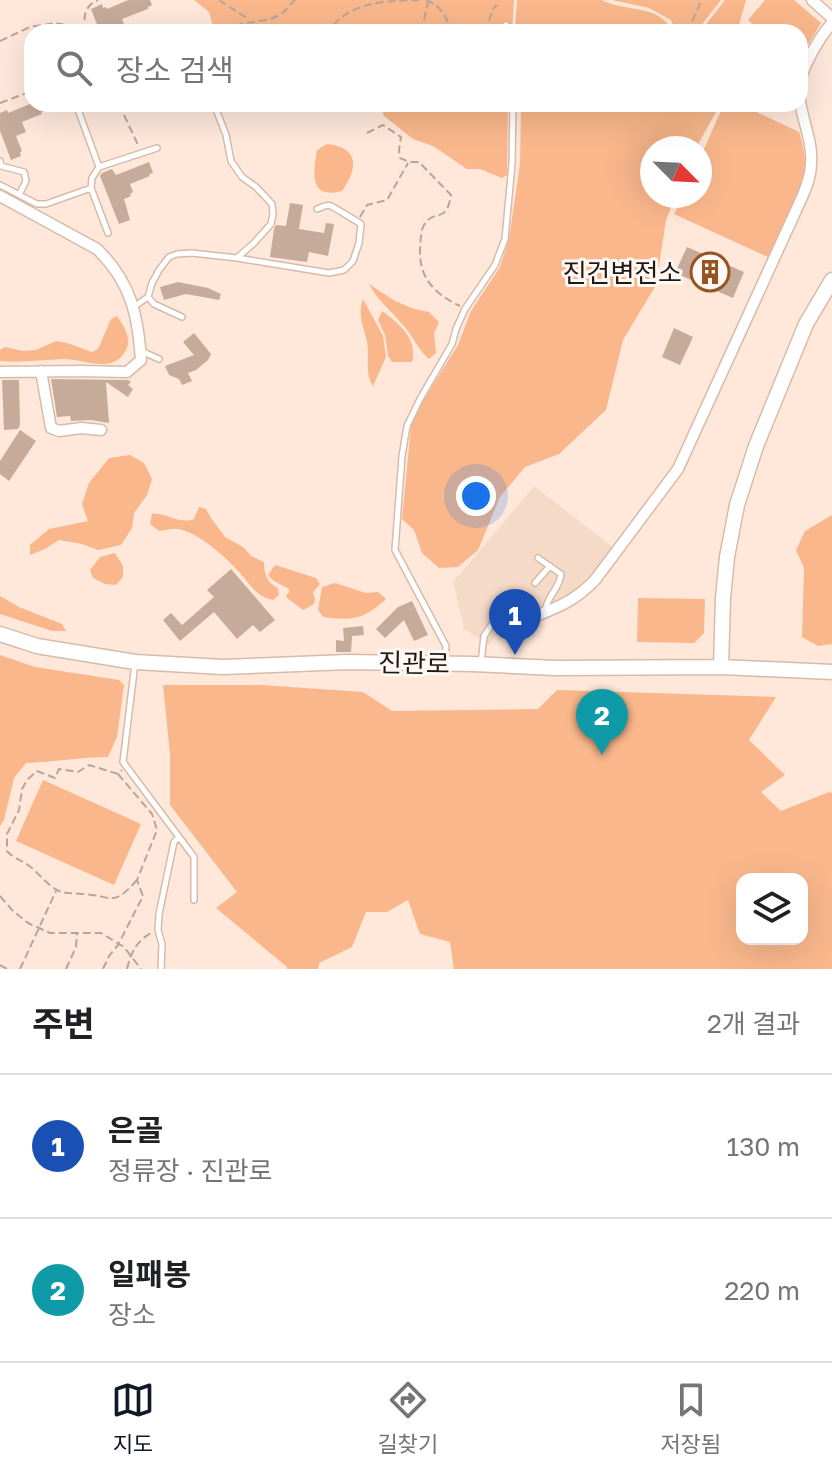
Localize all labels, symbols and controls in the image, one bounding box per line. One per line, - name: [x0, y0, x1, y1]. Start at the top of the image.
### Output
- search box: [24, 24, 808, 112]
- icon: search: [52, 46, 96, 90]
- text: 장소 검색: [116, 52, 234, 88]
- north arrow: [640, 136, 712, 208]
- building icon: 진건변전소: [689, 251, 731, 293]
- place label: 진건변전소: [562, 257, 682, 288]
- your location: [456, 476, 496, 516]
- pin: 1: [489, 589, 541, 655]
- street label: 진관로: [378, 647, 450, 679]
- pin: 2: [576, 689, 628, 755]
- map controls: [736, 873, 808, 945]
- button: layers: [736, 873, 808, 945]
- text: 주변: [32, 1003, 95, 1043]
- text: 2개 결과: [707, 1008, 800, 1039]
- text: 은골: [108, 1112, 163, 1148]
- text: 1: [51, 1131, 65, 1162]
- text: 130 m: [727, 1131, 800, 1162]
- text: 정류장 · 진관로: [108, 1155, 272, 1186]
- text: 일패봉: [108, 1256, 191, 1292]
- text: 2: [50, 1275, 66, 1306]
- text: 220 m: [724, 1275, 800, 1306]
- text: 장소: [108, 1299, 156, 1330]
- tab: 지도: [111, 1378, 155, 1458]
- tab: 길찾기: [377, 1378, 438, 1458]
- tab: 저장됨: [660, 1378, 721, 1458]

